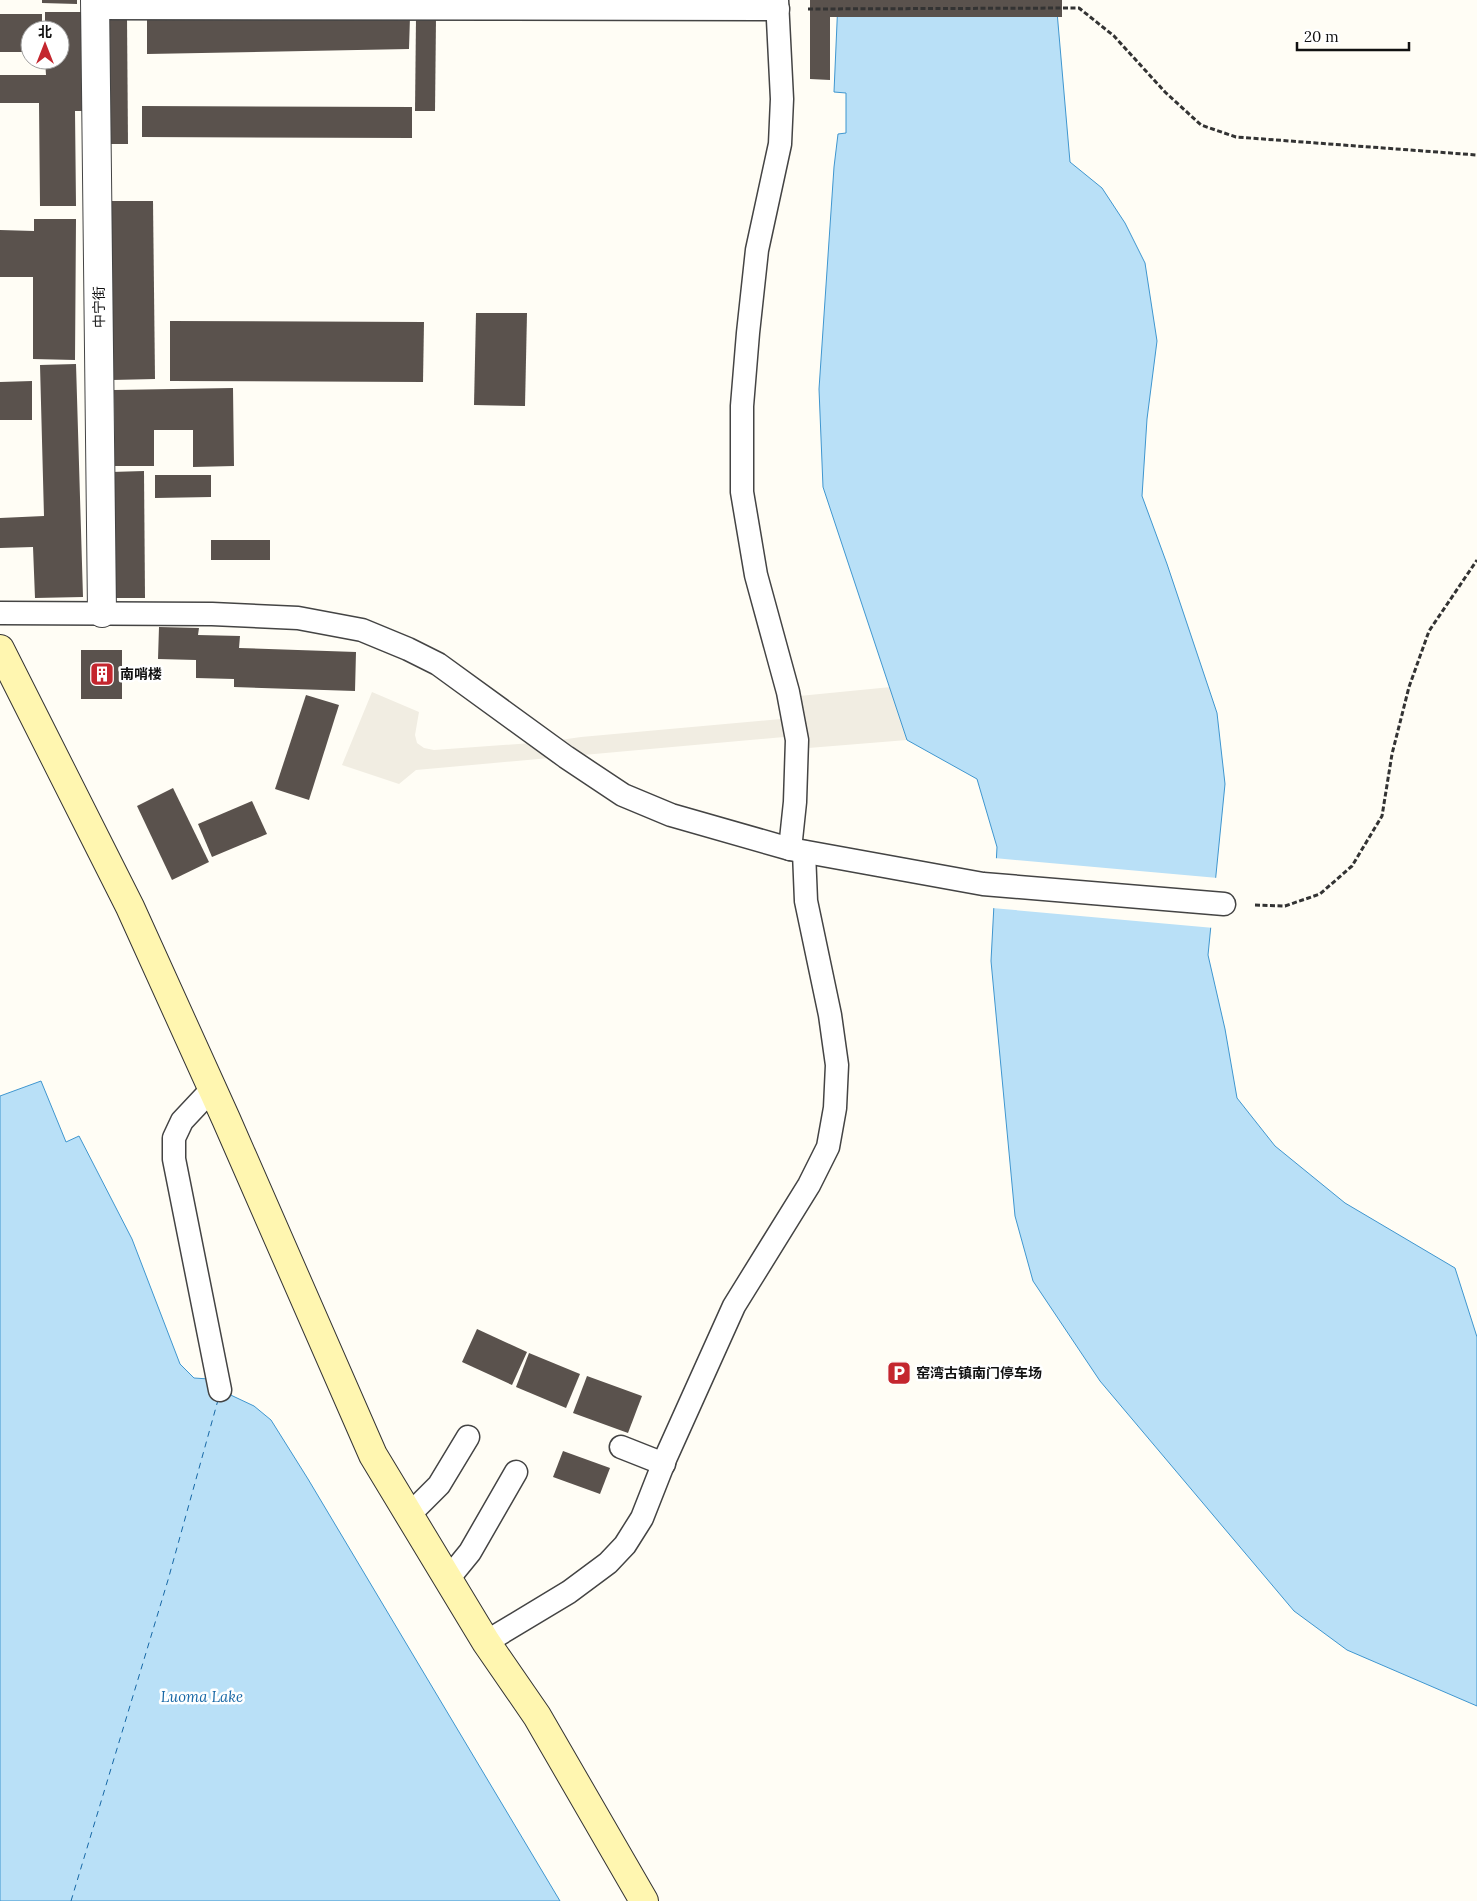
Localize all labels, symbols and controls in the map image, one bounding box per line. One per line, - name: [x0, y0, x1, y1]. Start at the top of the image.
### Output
- north arrow: [20, 20, 70, 70]
- scale bar: [1297, 20, 1410, 52]
- text: 北: [38, 23, 52, 41]
- text: 20 m: [1304, 27, 1339, 46]
- street label: 中宁街: [90, 286, 108, 328]
- building icon: 南哨楼: [89, 661, 115, 687]
- place label: 南哨楼: [120, 665, 162, 683]
- parking icon: 窑湾古镇南门停车场: [886, 1360, 912, 1386]
- place label: 窑湾古镇南门停车场: [916, 1364, 1042, 1382]
- water label: Luoma Lake: [161, 1687, 243, 1706]

